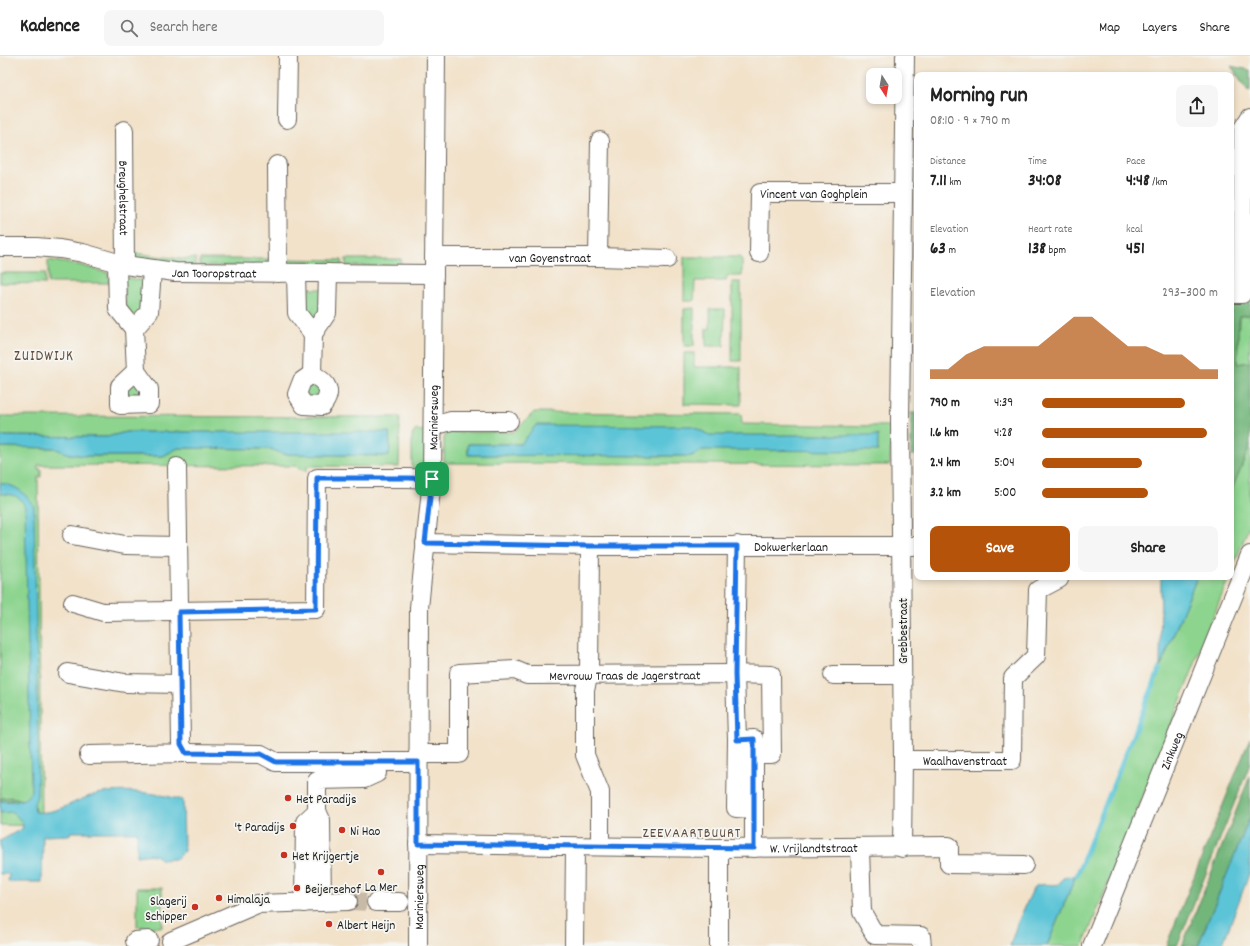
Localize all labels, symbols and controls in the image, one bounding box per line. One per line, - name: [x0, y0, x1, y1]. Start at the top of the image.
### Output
- search box: [104, 10, 384, 46]
- text: Kadence: [20, 14, 80, 41]
- icon: search: [118, 17, 140, 39]
- text: Search here: [150, 17, 218, 39]
- text: Map: [1099, 18, 1120, 38]
- text: Layers: [1142, 18, 1177, 38]
- text: Share: [1199, 18, 1230, 38]
- north arrow: [866, 68, 902, 104]
- map controls: [866, 68, 902, 104]
- text: Morning run: [930, 81, 1028, 112]
- button: share: [1176, 85, 1218, 127]
- text: 08:10 · 9 × 790 m: [930, 112, 1010, 131]
- text: Distance: [930, 154, 966, 170]
- text: Time: [1028, 154, 1047, 170]
- text: Pace: [1126, 154, 1145, 170]
- street label: Breughelstraat: [112, 160, 132, 236]
- text: 7.11: [930, 170, 947, 194]
- text: 34:08: [1028, 170, 1062, 194]
- text: 4:48: [1126, 170, 1150, 194]
- text: km: [947, 175, 961, 191]
- text: /km: [1150, 175, 1167, 191]
- street label: Vincent van Goghplein: [760, 186, 868, 205]
- text: Elevation: [930, 222, 968, 238]
- text: Heart rate: [1028, 222, 1072, 238]
- text: kcal: [1126, 222, 1143, 238]
- text: 63: [930, 238, 946, 262]
- text: 138: [1028, 238, 1046, 262]
- text: 451: [1126, 238, 1145, 262]
- text: m: [946, 243, 956, 259]
- text: bpm: [1046, 243, 1066, 259]
- street label: van Goyenstraat: [509, 250, 591, 269]
- street label: Jan Tooropstraat: [171, 265, 257, 285]
- text: Elevation: [930, 284, 975, 303]
- text: 293–300 m: [1162, 284, 1218, 303]
- district label: ZUIDWIJK: [14, 346, 74, 368]
- street label: Mariniersweg: [425, 385, 445, 450]
- text: 790 m: [930, 394, 960, 413]
- text: 4:39: [994, 394, 1013, 413]
- text: 1.6 km: [930, 424, 959, 443]
- text: 4:28: [994, 424, 1012, 443]
- text: 2.4 km: [930, 454, 960, 473]
- text: 5:04: [994, 454, 1015, 473]
- pin: [415, 462, 449, 496]
- icon: arrive: [421, 468, 443, 490]
- text: 3.2 km: [930, 484, 961, 503]
- text: 5:00: [994, 484, 1016, 503]
- button: Save: [930, 526, 1070, 572]
- button: Share: [1078, 526, 1218, 572]
- street label: Dokwerkerlaan: [754, 539, 828, 558]
- street label: Grebbestraat: [895, 598, 914, 664]
- street label: Mevrouw Traas de Jagerstraat: [549, 667, 701, 687]
- street label: Zinkweg: [1157, 729, 1190, 773]
- street label: Waalhavenstraat: [923, 753, 1007, 772]
- place label: Het Paradijs: [296, 791, 356, 810]
- marker: Het Paradijs: [283, 793, 293, 803]
- place label: 't Paradijs: [234, 819, 285, 838]
- marker: 't Paradijs: [288, 821, 298, 831]
- place label: Ni Hao: [350, 823, 381, 842]
- district label: ZEEVAARTBUURT: [643, 824, 741, 844]
- marker: Ni Hao: [337, 825, 347, 835]
- street label: W. Vrijlandtstraat: [770, 840, 858, 860]
- place label: Het Krijgertje: [292, 848, 359, 867]
- marker: Het Krijgertje: [279, 850, 289, 860]
- street label: Mariniersweg: [411, 864, 430, 930]
- marker: La Mer: [376, 867, 386, 877]
- place label: La Mer: [365, 879, 397, 898]
- place label: Beijersehof: [305, 881, 361, 900]
- marker: Beijersehof: [292, 883, 302, 893]
- place label: Himalaja: [227, 891, 271, 910]
- place label: Slagerij Schipper: [145, 893, 187, 927]
- marker: Himalaja: [214, 893, 224, 903]
- marker: Slagerij Schipper: [190, 902, 200, 912]
- place label: Albert Heijn: [337, 917, 395, 936]
- marker: Albert Heijn: [324, 919, 334, 929]

